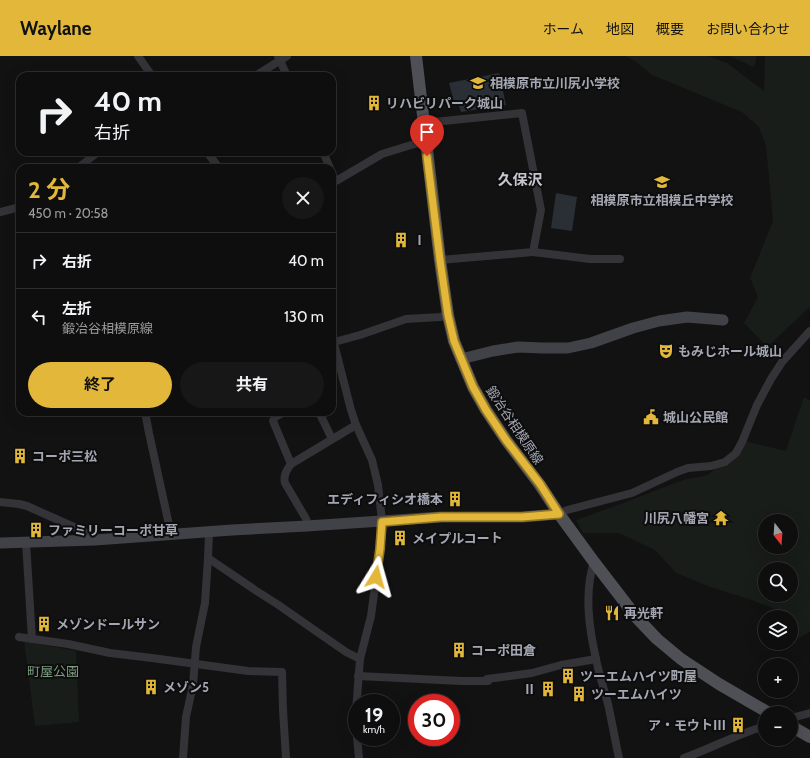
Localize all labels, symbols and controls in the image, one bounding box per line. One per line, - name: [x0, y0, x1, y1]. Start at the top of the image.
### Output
- text: Waylane: [20, 17, 92, 40]
- text: ホーム: [542, 20, 584, 38]
- text: 地図: [606, 20, 634, 38]
- text: 概要: [656, 20, 684, 38]
- text: お問い合わせ: [706, 20, 790, 38]
- school or university icon: 相模原市立川尻小学校: [469, 74, 487, 92]
- place label: 相模原市立川尻小学校: [490, 75, 620, 91]
- text: 40 m: [94, 84, 162, 118]
- icon: right: [28, 88, 80, 140]
- building icon: リハビリパーク城山: [365, 94, 383, 112]
- place label: リハビリパーク城山: [386, 95, 503, 111]
- pin: [410, 115, 444, 156]
- icon: arrive: [416, 121, 438, 143]
- text: 右折: [94, 122, 130, 144]
- district label: 久保沢: [497, 171, 543, 189]
- school or university icon: 相模原市立相模丘中学校: [653, 173, 671, 191]
- text: 2 分: [28, 175, 70, 204]
- button: close: [282, 177, 324, 219]
- place label: 相模原市立相模丘中学校: [590, 192, 734, 208]
- text: 450 m · 20:58: [28, 205, 108, 221]
- building icon: Ⅰ: [392, 231, 410, 249]
- place label: Ⅰ: [413, 232, 426, 248]
- icon: right: [28, 250, 50, 272]
- text: 40 m: [288, 252, 324, 270]
- text: 右折: [62, 253, 92, 271]
- text: 左折: [62, 300, 92, 318]
- icon: left: [28, 306, 50, 328]
- text: 130 m: [284, 308, 324, 326]
- text: 鍛冶谷相模原線: [62, 320, 153, 336]
- theatre icon: もみじホール城山: [657, 342, 675, 360]
- place label: もみじホール城山: [678, 343, 782, 359]
- button: 終了: [28, 362, 172, 408]
- button: 共有: [180, 362, 324, 408]
- street label: 鍛冶谷相模原線: [483, 383, 547, 467]
- public building icon: 城山公民館: [642, 408, 660, 426]
- place label: 城山公民館: [663, 409, 728, 425]
- building icon: コーポ三松: [11, 447, 29, 465]
- place label: コーポ三松: [32, 448, 97, 464]
- building icon: エディフィシオ橋本: [446, 490, 464, 508]
- place label: エディフィシオ橋本: [327, 491, 443, 507]
- temple icon: 川尻八幡宮: [712, 509, 730, 527]
- place label: 川尻八幡宮: [644, 510, 709, 526]
- north arrow: [758, 514, 798, 554]
- map controls: [758, 514, 798, 746]
- building icon: ファミリーコーポ甘草: [27, 521, 45, 539]
- place label: ファミリーコーポ甘草: [48, 522, 178, 538]
- building icon: メイプルコート: [391, 529, 409, 547]
- place label: メイプルコート: [412, 530, 503, 546]
- position arrow: [355, 556, 397, 598]
- button: search: [758, 562, 798, 602]
- restaurant icon: 再光軒: [603, 604, 621, 622]
- place label: 再光軒: [624, 605, 663, 621]
- button: layers: [758, 610, 798, 650]
- building icon: メゾンドールサン: [35, 615, 53, 633]
- place label: メゾンドールサン: [56, 616, 160, 632]
- building icon: コーポ田倉: [450, 641, 468, 659]
- place label: コーポ田倉: [471, 642, 536, 658]
- button: +: [758, 658, 798, 698]
- park label: 町屋公園: [27, 663, 79, 679]
- building icon: ツーエムハイツ町屋: [559, 667, 577, 685]
- place label: ツーエムハイツ町屋: [580, 668, 697, 684]
- building icon: メゾン5: [142, 678, 160, 696]
- place label: メゾン5: [163, 679, 209, 695]
- building icon: Ⅱ: [539, 680, 557, 698]
- place label: Ⅱ: [523, 681, 536, 697]
- building icon: ツーエムハイツ: [570, 685, 588, 703]
- place label: ツーエムハイツ: [591, 686, 682, 702]
- speed limit sign: 30: [408, 694, 460, 746]
- text: 19: [365, 703, 383, 727]
- button: −: [758, 706, 798, 746]
- building icon: ア・モウトⅢ: [729, 716, 747, 734]
- place label: ア・モウトⅢ: [648, 717, 726, 733]
- text: km/h: [363, 723, 385, 736]

